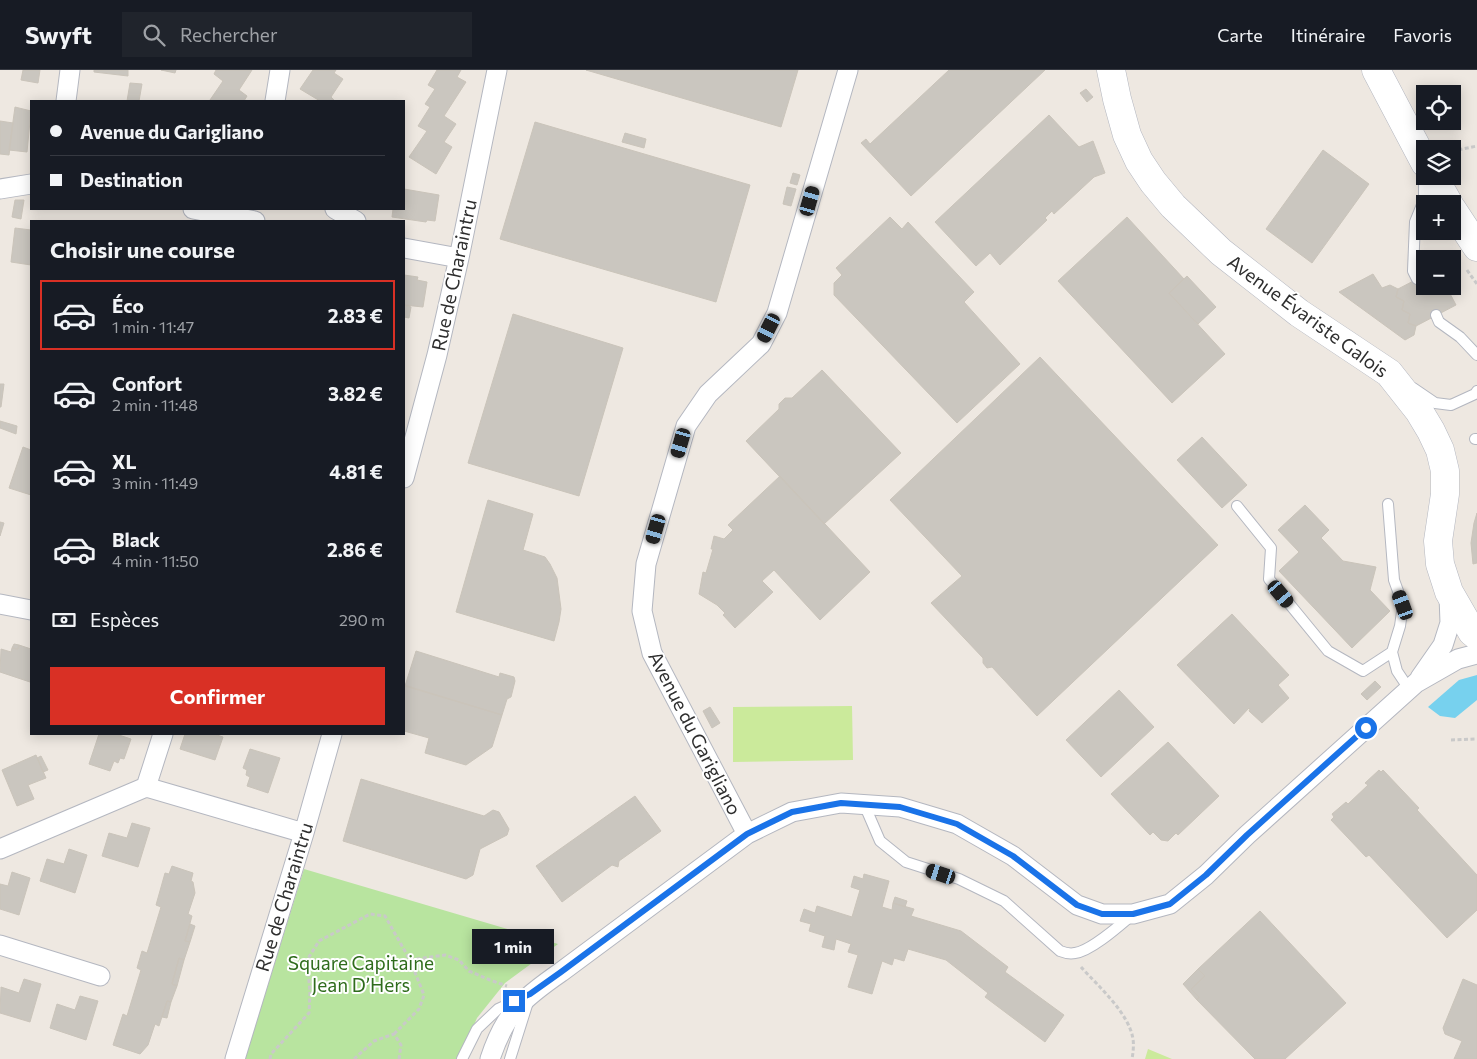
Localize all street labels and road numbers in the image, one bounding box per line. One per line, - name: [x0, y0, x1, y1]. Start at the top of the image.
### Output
- street label: Rue de Charaintru: [426, 197, 481, 353]
- street label: Avenue Évariste Galois: [1223, 249, 1393, 382]
- street label: Avenue du Garigliano: [644, 647, 747, 819]
- street label: Rue de Charaintru: [250, 820, 317, 974]

